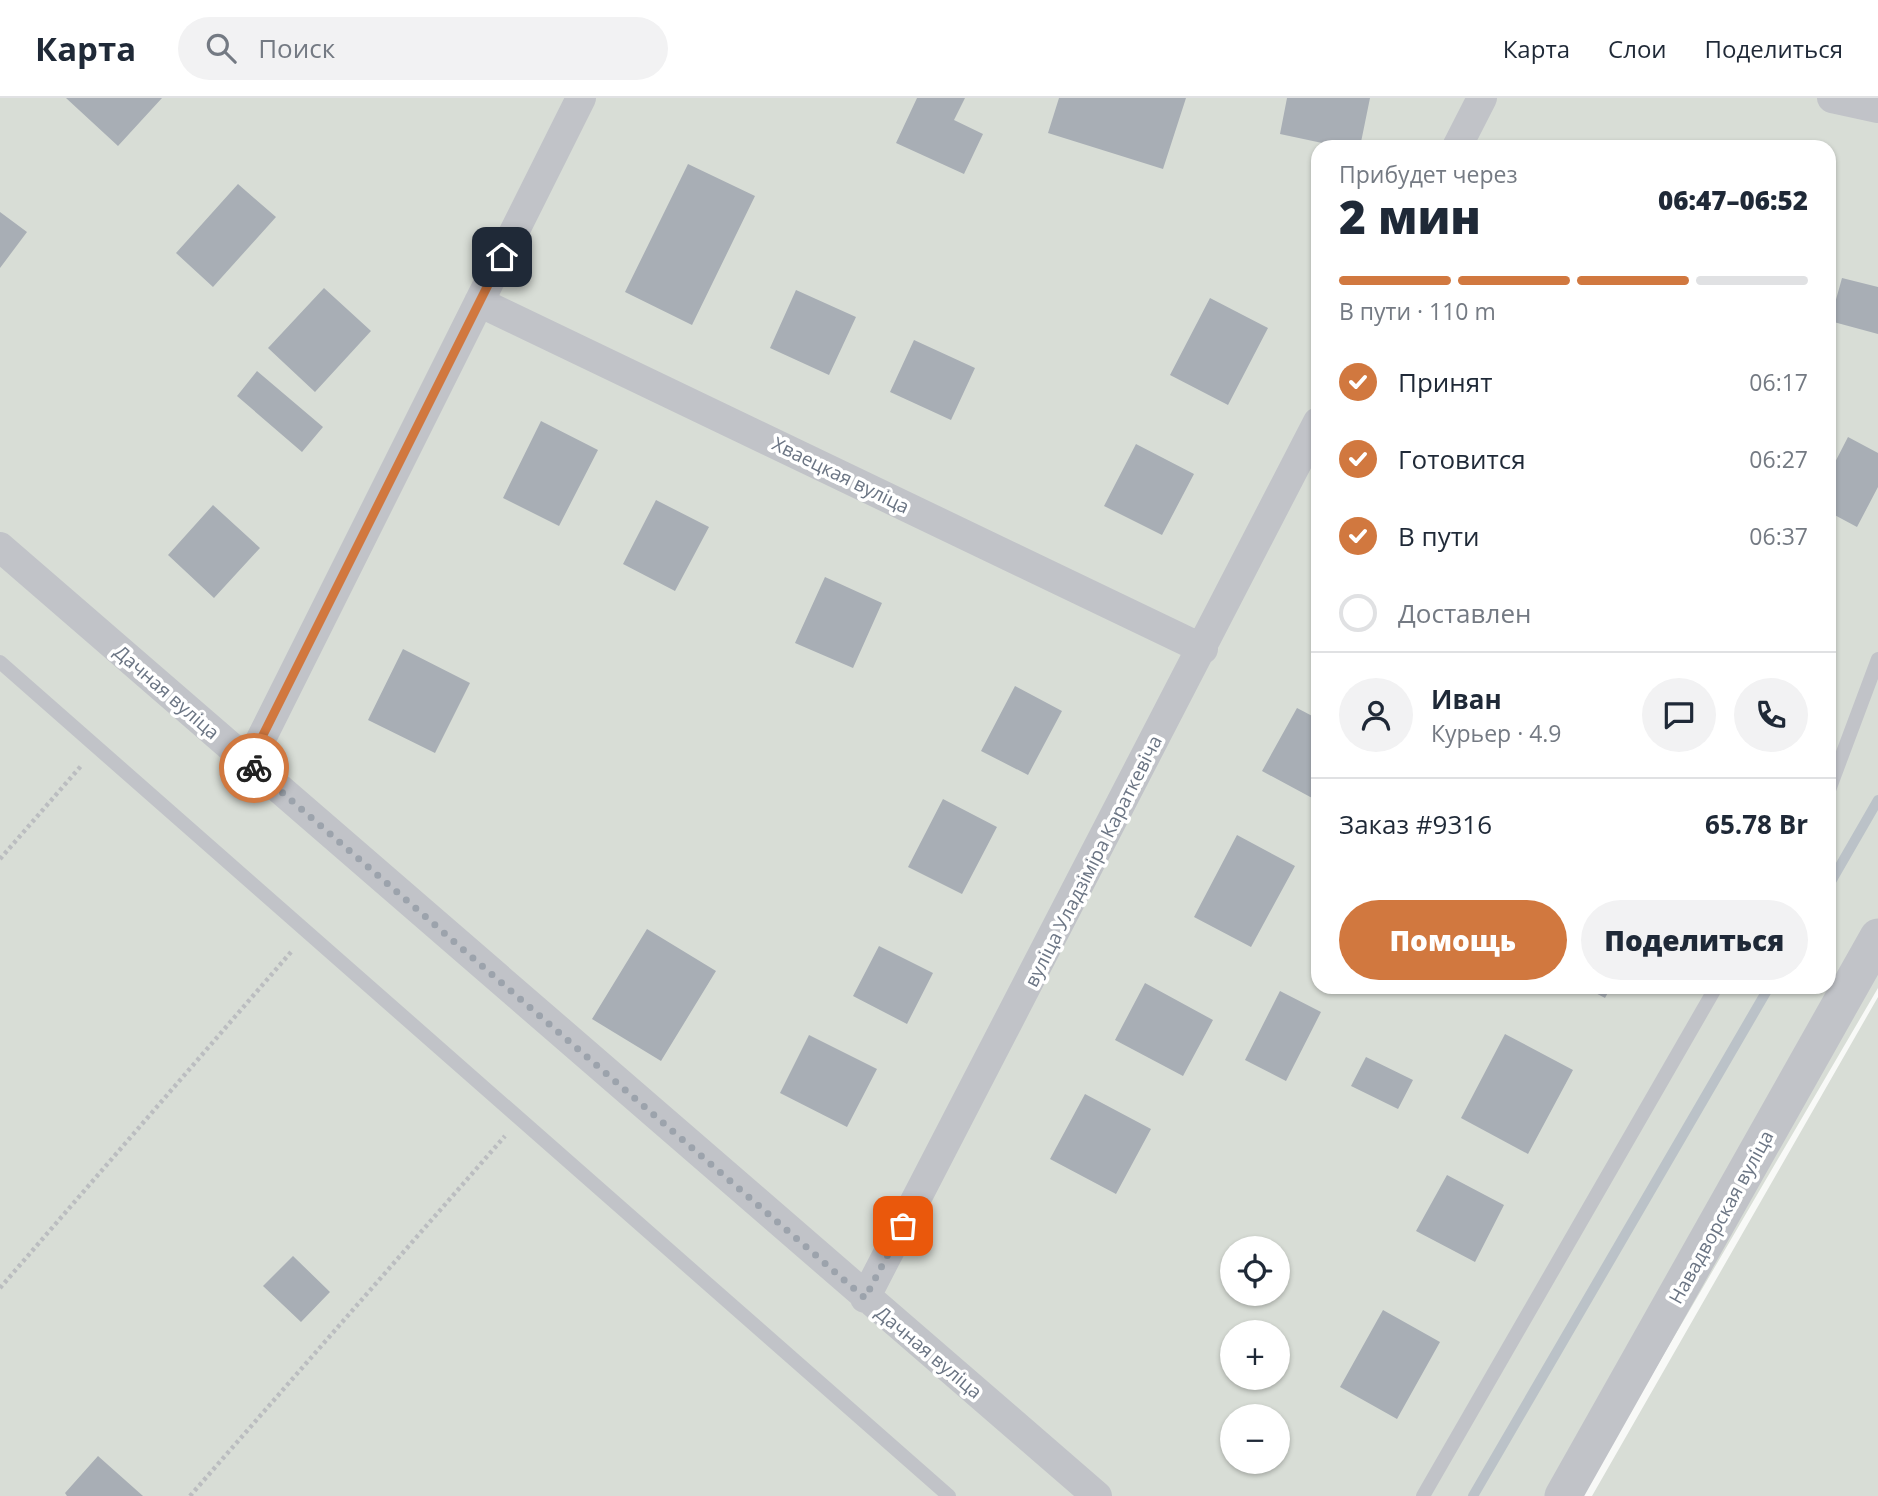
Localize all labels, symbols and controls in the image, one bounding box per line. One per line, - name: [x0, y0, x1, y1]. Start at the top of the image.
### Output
- search box: [178, 17, 668, 80]
- text: Карта: [35, 26, 136, 71]
- icon: search: [202, 29, 240, 67]
- text: Поиск: [258, 30, 335, 66]
- text: Карта: [1503, 32, 1570, 65]
- text: Слои: [1608, 32, 1667, 65]
- text: Поделиться: [1705, 32, 1843, 65]
- text: Прибудет через: [1339, 158, 1518, 190]
- text: 06:47–06:52: [1658, 182, 1808, 218]
- text: 2 мин: [1339, 185, 1481, 247]
- pin: [472, 227, 532, 287]
- icon: home: [483, 238, 521, 276]
- text: В пути · 110 m: [1339, 295, 1496, 327]
- icon: check: [1339, 363, 1377, 401]
- text: Принят: [1398, 364, 1492, 400]
- text: 06:17: [1749, 366, 1808, 398]
- street label: Хваецкая вуліца: [768, 431, 914, 519]
- icon: check: [1339, 440, 1377, 478]
- text: Готовится: [1398, 441, 1526, 477]
- text: 06:27: [1749, 443, 1808, 475]
- icon: check: [1339, 517, 1377, 555]
- text: В пути: [1398, 518, 1479, 554]
- text: 06:37: [1749, 520, 1808, 552]
- text: Доставлен: [1398, 595, 1531, 631]
- street label: Дачная вуліца: [109, 639, 225, 745]
- button: person: [1339, 678, 1413, 752]
- button: chat: [1642, 678, 1716, 752]
- button: phone: [1734, 678, 1808, 752]
- text: Иван: [1431, 681, 1502, 717]
- text: Курьер · 4.9: [1431, 717, 1562, 749]
- street label: вуліца Уладзіміра Караткевіча: [1018, 731, 1168, 991]
- courier: [219, 733, 289, 803]
- icon: bike: [235, 749, 273, 787]
- text: Заказ #9316: [1339, 806, 1492, 842]
- text: 65.78 Br: [1705, 806, 1808, 842]
- button: Помощь: [1339, 900, 1567, 980]
- button: Поделиться: [1581, 900, 1808, 980]
- street label: Навадворская вуліца: [1663, 1126, 1779, 1308]
- pin: [873, 1196, 933, 1256]
- icon: bag: [884, 1207, 922, 1245]
- map controls: [1220, 1236, 1290, 1474]
- button: locate: [1220, 1236, 1290, 1306]
- street label: Дачная вуліца: [870, 1300, 988, 1404]
- button: +: [1220, 1320, 1290, 1390]
- button: −: [1220, 1404, 1290, 1474]

